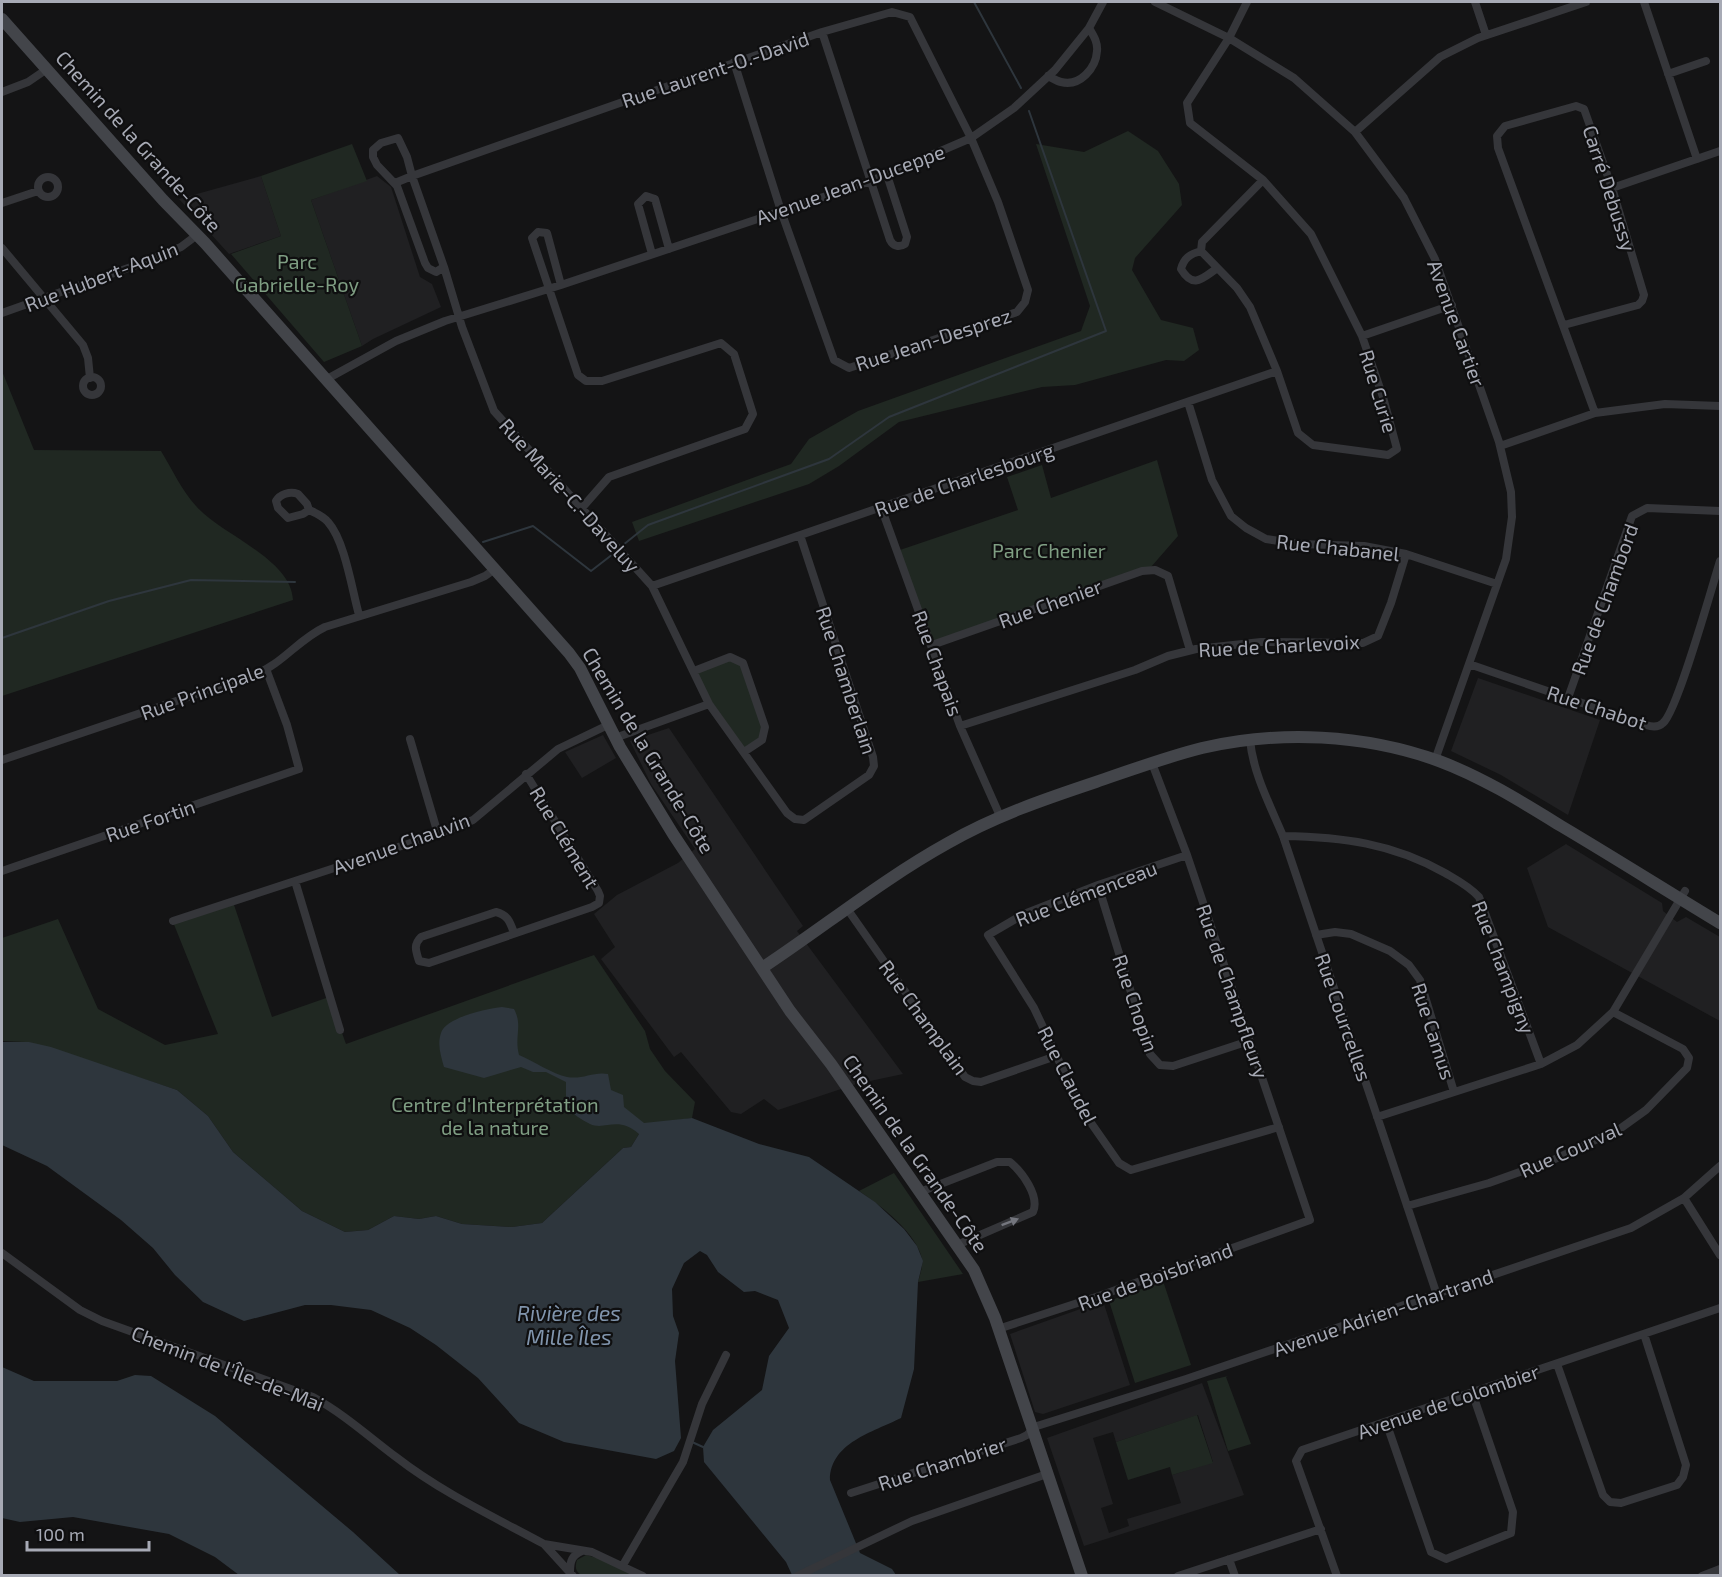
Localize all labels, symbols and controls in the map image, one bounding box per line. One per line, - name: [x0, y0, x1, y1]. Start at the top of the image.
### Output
- street label: Rue Laurent-O.-David: [618, 26, 812, 112]
- street label: Chemin de la Grande-Côte: [51, 45, 227, 237]
- street label: Carré Debussy: [1578, 122, 1642, 254]
- street label: Avenue Jean-Duceppe: [752, 139, 948, 229]
- street label: Rue Hubert-Aquin: [21, 236, 181, 316]
- park label: Parc Gabrielle-Roy: [235, 249, 360, 296]
- street label: Avenue Cartier: [1423, 256, 1491, 390]
- street label: Rue Jean-Desprez: [852, 303, 1014, 375]
- street label: Rue Curie: [1355, 347, 1403, 435]
- street label: Rue Marie-C.-Daveluy: [495, 413, 646, 577]
- street label: Rue de Charlesbourg: [871, 437, 1057, 521]
- street label: Rue de Chambord: [1566, 520, 1642, 678]
- street label: Rue Chabanel: [1275, 529, 1401, 565]
- park label: Parc Chenier: [992, 538, 1106, 562]
- street label: Rue Chenier: [995, 573, 1105, 633]
- street label: Rue Chamberlain: [812, 603, 882, 757]
- street label: Rue Chapais: [908, 607, 968, 719]
- street label: Rue de Charlevoix: [1198, 629, 1361, 661]
- street label: Chemin de la Grande-Côte: [578, 643, 720, 857]
- street label: Rue Principale: [137, 658, 267, 724]
- street label: Rue Chabot: [1544, 680, 1650, 734]
- street label: Rue Clément: [525, 782, 605, 893]
- street label: Rue Fortin: [102, 794, 198, 846]
- street label: Avenue Chauvin: [329, 807, 473, 879]
- street label: Rue Clémenceau: [1012, 855, 1160, 931]
- street label: Rue Champigny: [1468, 897, 1541, 1037]
- street label: Rue de Champfleury: [1192, 901, 1274, 1082]
- street label: Rue Courcelles: [1311, 950, 1377, 1084]
- street label: Rue Chopin: [1108, 951, 1164, 1055]
- street label: Rue Champlain: [874, 955, 974, 1079]
- street label: Rue Camus: [1407, 980, 1461, 1082]
- street label: Rue Claudel: [1033, 1022, 1103, 1128]
- street label: Chemin de la Grande-Côte: [839, 1050, 993, 1256]
- park label: Centre d'Interprétation de la nature: [391, 1092, 599, 1139]
- street label: Rue Courval: [1516, 1116, 1625, 1182]
- one-way arrow: [1001, 1217, 1019, 1226]
- street label: Rue de Boisbriand: [1074, 1237, 1236, 1315]
- street label: Avenue Adrien-Chartrand: [1270, 1263, 1496, 1361]
- water label: Rivière des Mille Îles: [517, 1300, 621, 1349]
- street label: Chemin de l'Île-de-Mai: [128, 1320, 328, 1416]
- street label: Avenue de Colombier: [1354, 1359, 1542, 1443]
- street label: Rue Chambrier: [875, 1431, 1009, 1495]
- scale bar: [27, 1514, 148, 1552]
- text: 100 m: [36, 1523, 85, 1545]

